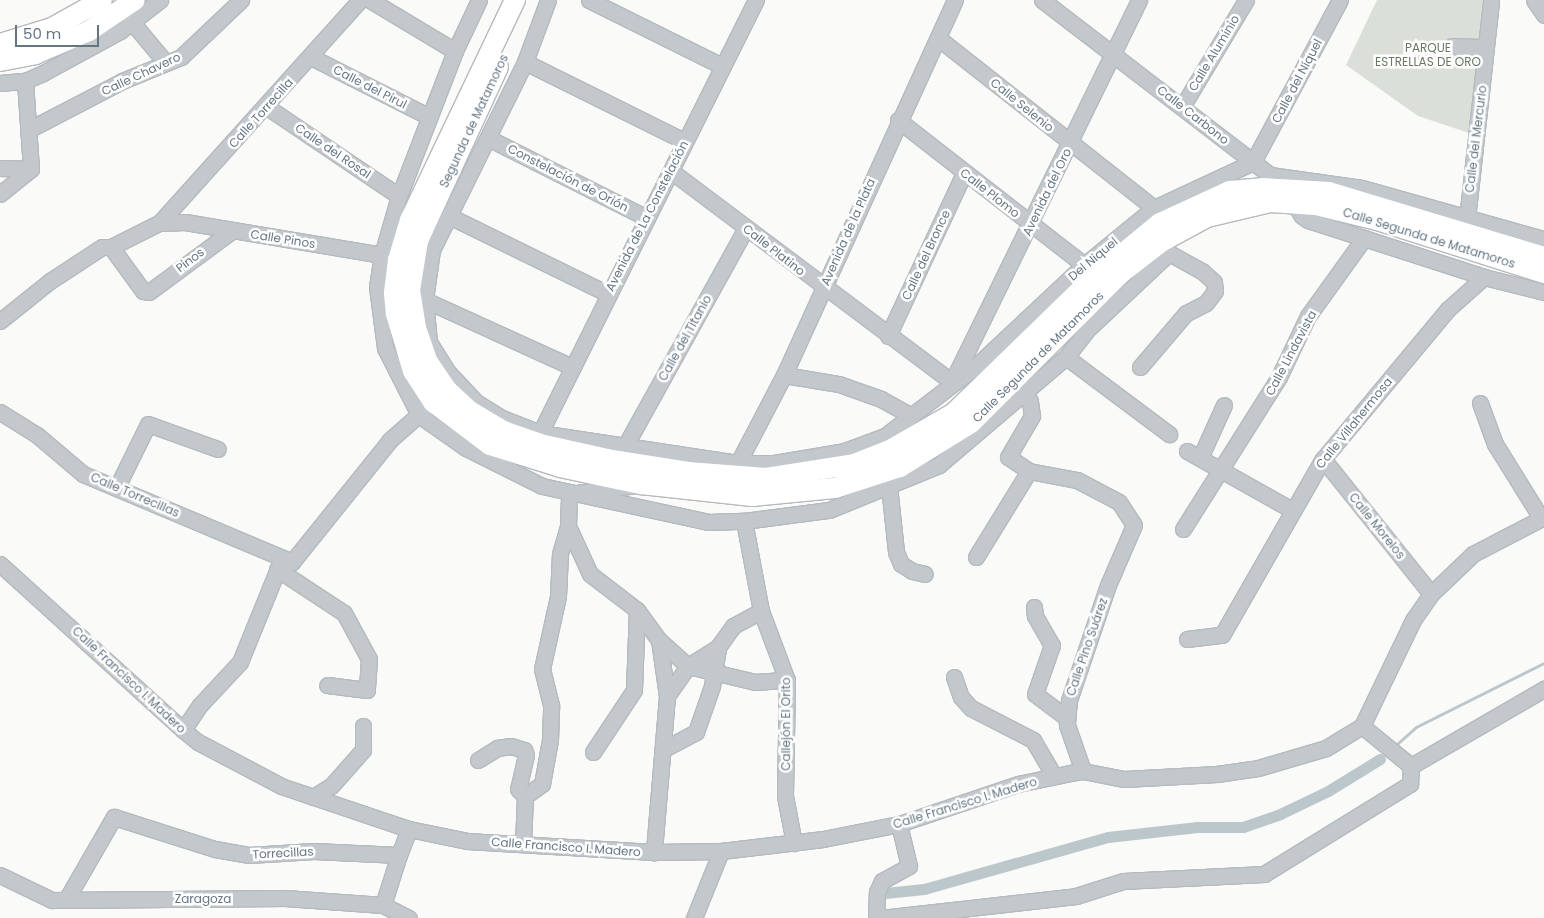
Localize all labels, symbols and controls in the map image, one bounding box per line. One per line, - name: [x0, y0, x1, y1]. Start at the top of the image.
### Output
- street label: Calle Aluminio: [1186, 12, 1242, 94]
- scale bar: [18, 15, 101, 47]
- text: 50 m: [23, 23, 61, 44]
- street label: Calle del Níquel: [1269, 36, 1325, 126]
- park label: PARQUE ESTRELLAS DE ORO: [1375, 41, 1481, 69]
- street label: Calle Chavero: [99, 49, 183, 99]
- street label: Segunda de Matamoros: [437, 52, 511, 190]
- street label: Calle del Pirul: [331, 62, 409, 112]
- street label: Calle Torrecilla: [226, 75, 296, 151]
- street label: Calle Selenio: [988, 75, 1056, 135]
- street label: Calle Carbono: [1154, 83, 1232, 147]
- street label: Calle del Mercurio: [1462, 85, 1490, 193]
- street label: Calle del Rosal: [293, 120, 373, 182]
- street label: Avenida de La Constelación: [603, 138, 691, 294]
- street label: Constelación de Orión: [505, 141, 631, 215]
- street label: Avenida del Oro: [1020, 146, 1074, 238]
- street label: Calle Plomo: [957, 165, 1023, 221]
- street label: Avenida de la Plata: [818, 176, 878, 288]
- street label: Calle Segunda de Matamoros: [1341, 205, 1517, 271]
- street label: Calle del Bronce: [899, 208, 953, 302]
- street label: Calle Platino: [740, 221, 808, 279]
- street label: Calle Pinos: [250, 227, 316, 251]
- street label: Del Niquel: [1066, 234, 1120, 284]
- street label: Pinos: [173, 245, 207, 275]
- street label: Calle Segunda de Matamoros: [969, 288, 1107, 426]
- street label: Calle del Titanio: [655, 293, 715, 383]
- street label: Calle Lindavista: [1262, 308, 1320, 398]
- street label: Calle Villahermosa: [1313, 375, 1395, 471]
- street label: Calle Torrecillas: [88, 470, 182, 520]
- street label: Calle Morelos: [1346, 490, 1408, 562]
- street label: Calle Pino Suárez: [1063, 596, 1111, 698]
- street label: Calle Francisco I. Madero: [69, 624, 189, 736]
- street label: Callejón El Orito: [779, 677, 793, 771]
- street label: Calle Francisco I. Madero: [891, 774, 1039, 832]
- street label: Calle Francisco I. Madero: [491, 835, 641, 859]
- street label: Torrecillas: [252, 844, 314, 862]
- street label: Zaragoza: [175, 892, 231, 906]

